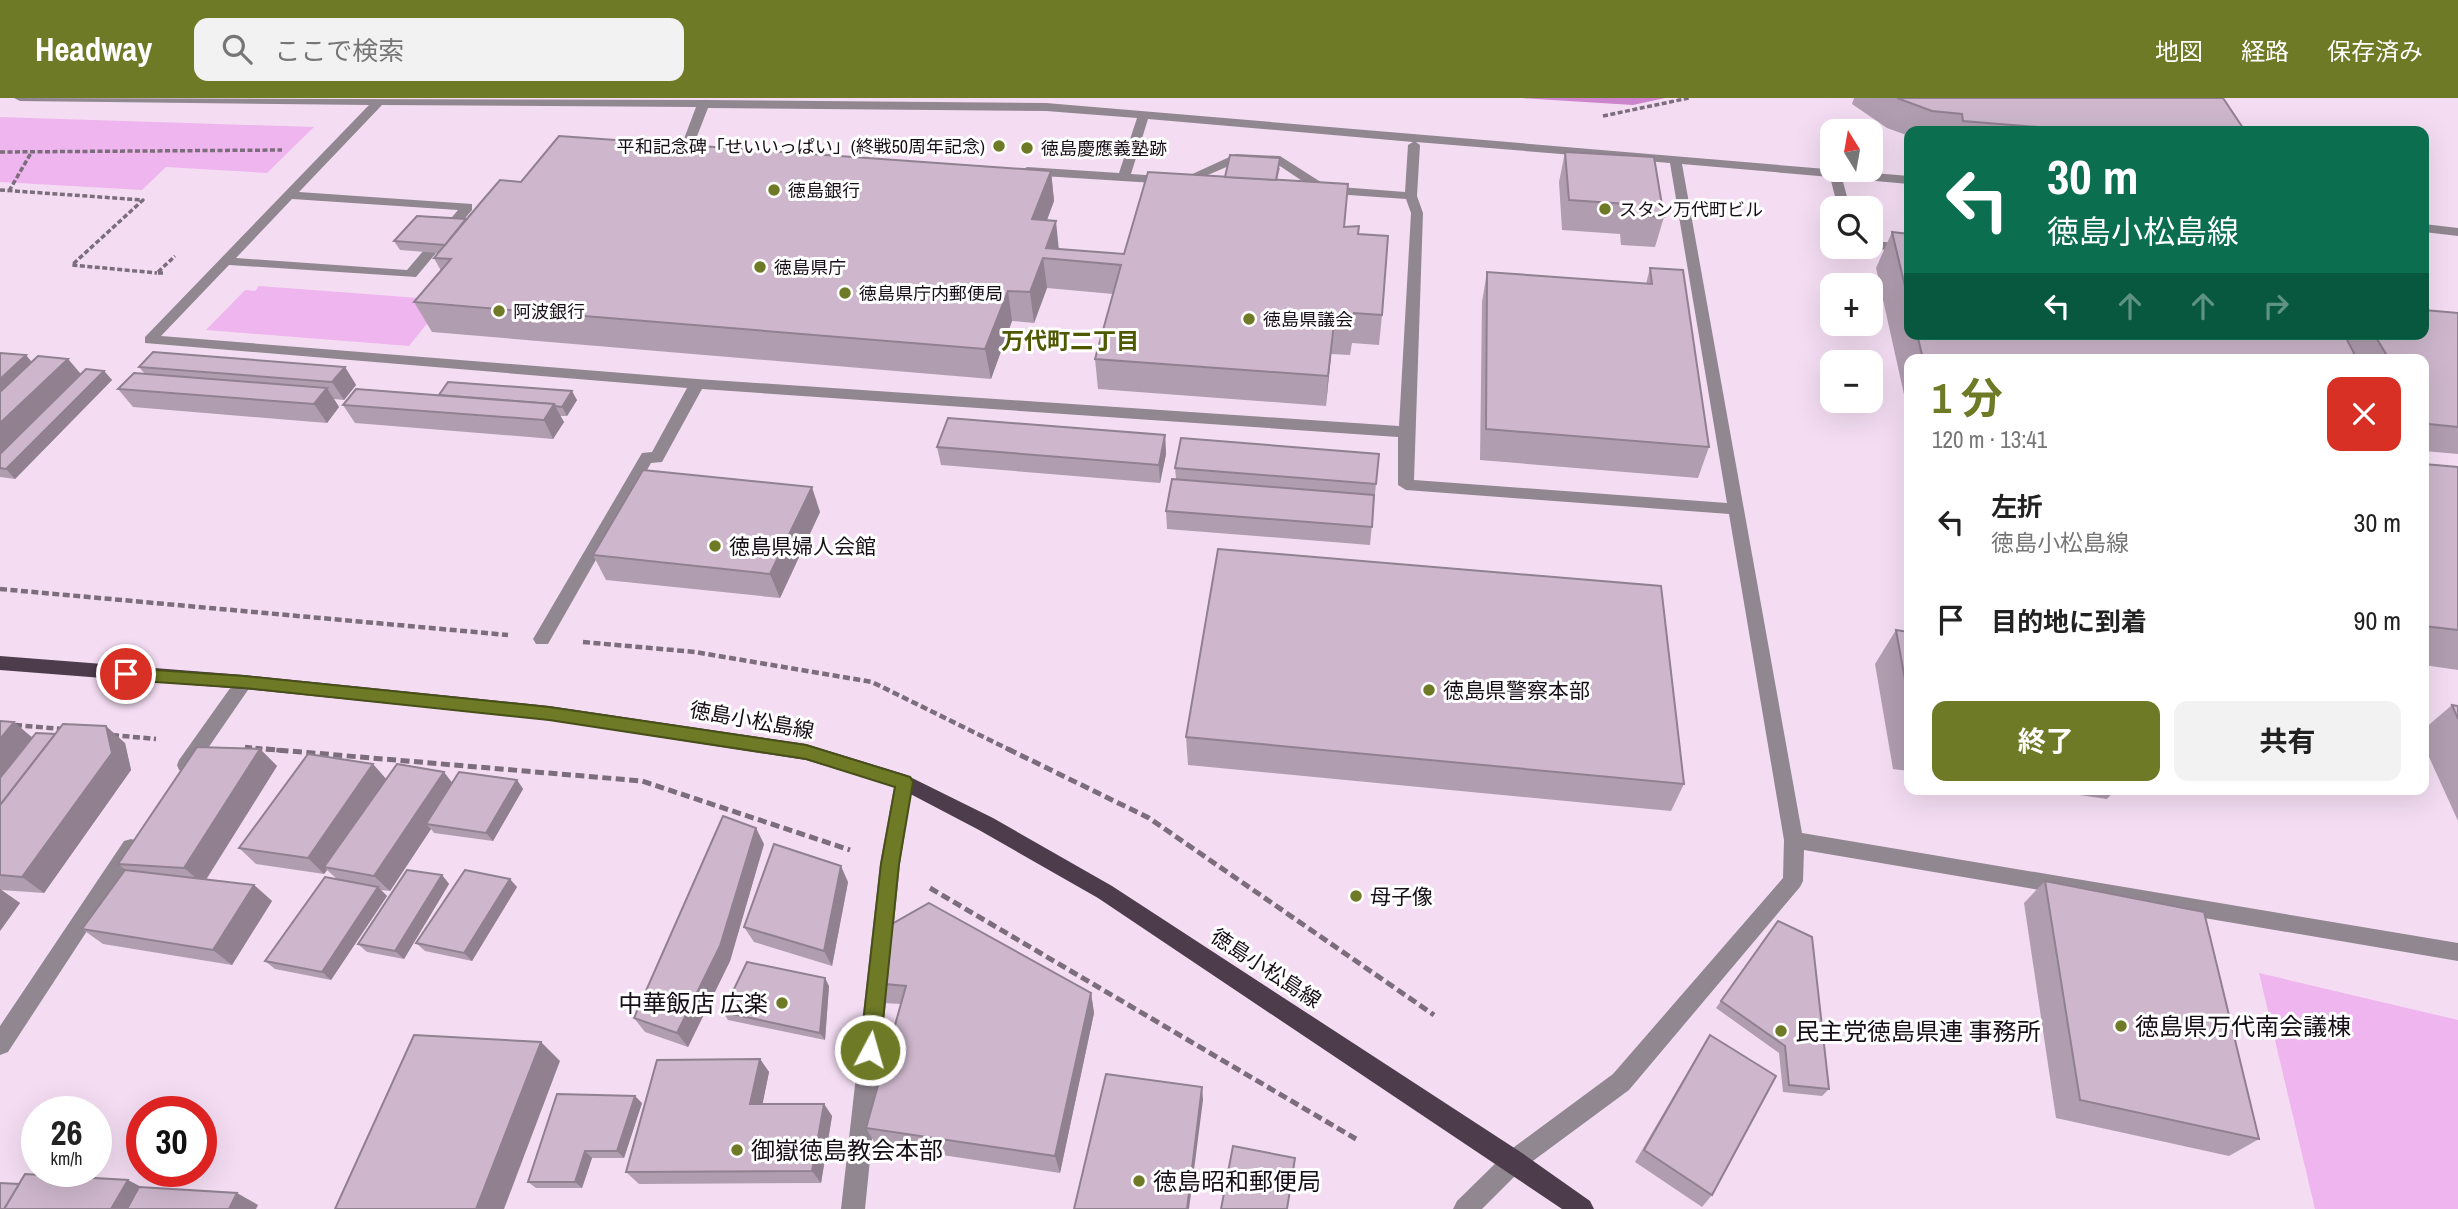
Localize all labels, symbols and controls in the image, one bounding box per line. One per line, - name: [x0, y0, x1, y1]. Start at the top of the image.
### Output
- search box: [194, 18, 684, 81]
- text: Headway: [35, 27, 152, 71]
- icon: search: [218, 30, 256, 68]
- text: ここで検索: [274, 33, 404, 68]
- text: 地図: [2155, 35, 2203, 67]
- text: 経路: [2241, 35, 2289, 67]
- text: 保存済み: [2327, 35, 2423, 67]
- north arrow: [1820, 119, 1883, 182]
- map controls: [1820, 119, 1883, 413]
- place label: 平和記念碑「せいいっぱい」(終戦50周年記念): [617, 134, 985, 159]
- place label: 徳島慶應義塾跡: [1041, 136, 1167, 161]
- marker: 平和記念碑「せいいっぱい」(終戦50周年記念): [991, 138, 1007, 154]
- marker: 徳島慶應義塾跡: [1019, 140, 1035, 156]
- text: 30 m: [2047, 143, 2139, 209]
- icon: left: [1932, 154, 2023, 245]
- place label: 徳島銀行: [788, 178, 860, 203]
- marker: 徳島銀行: [766, 182, 782, 198]
- button: search: [1820, 196, 1883, 259]
- place label: スタン万代町ビル: [1619, 197, 1763, 222]
- marker: スタン万代町ビル: [1597, 201, 1613, 217]
- text: 徳島小松島線: [2047, 210, 2239, 253]
- place label: 徳島県庁: [774, 255, 846, 280]
- marker: 徳島県庁: [752, 259, 768, 275]
- button: +: [1820, 273, 1883, 336]
- place label: 徳島県庁内郵便局: [859, 281, 1003, 306]
- marker: 徳島県庁内郵便局: [837, 285, 853, 301]
- icon: left: [2038, 287, 2076, 325]
- icon: ahead: [2111, 287, 2149, 325]
- icon: ahead: [2184, 287, 2222, 325]
- icon: right: [2257, 287, 2295, 325]
- place label: 阿波銀行: [513, 299, 585, 324]
- marker: 阿波銀行: [491, 303, 507, 319]
- place label: 徳島県議会: [1263, 307, 1353, 332]
- marker: 徳島県議会: [1241, 311, 1257, 327]
- district label: 万代町二丁目: [1001, 325, 1139, 356]
- button: −: [1820, 350, 1883, 413]
- text: 1 分: [1932, 370, 2003, 426]
- button: close: [2327, 377, 2401, 451]
- text: 120 m · 13:41: [1932, 424, 2047, 455]
- text: 左折: [1991, 489, 2043, 524]
- icon: left: [1932, 503, 1970, 541]
- text: 30 m: [2354, 505, 2401, 540]
- text: 徳島小松島線: [1991, 527, 2129, 558]
- place label: 徳島県婦人会館: [729, 532, 876, 561]
- marker: 徳島県婦人会館: [707, 538, 723, 554]
- icon: arrive: [1932, 601, 1970, 639]
- text: 90 m: [2354, 603, 2401, 638]
- text: 目的地に到着: [1991, 604, 2147, 639]
- pin: [96, 644, 156, 704]
- icon: arrive: [107, 655, 145, 693]
- place label: 徳島県警察本部: [1443, 676, 1590, 705]
- marker: 徳島県警察本部: [1421, 682, 1437, 698]
- street label: 徳島小松島線: [687, 695, 817, 745]
- button: 終了: [1932, 701, 2160, 781]
- button: 共有: [2174, 701, 2401, 781]
- place label: 母子像: [1370, 882, 1433, 911]
- marker: 母子像: [1348, 888, 1364, 904]
- street label: 徳島小松島線: [1205, 922, 1327, 1014]
- place label: 中華飯店 広楽: [619, 987, 768, 1019]
- marker: 中華飯店 広楽: [774, 995, 790, 1011]
- place label: 徳島県万代南会議棟: [2135, 1010, 2351, 1042]
- position arrow: [833, 1013, 907, 1087]
- place label: 民主党徳島県連 事務所: [1795, 1015, 2040, 1047]
- marker: 徳島県万代南会議棟: [2113, 1018, 2129, 1034]
- marker: 民主党徳島県連 事務所: [1773, 1023, 1789, 1039]
- speed limit sign: 30: [126, 1096, 217, 1187]
- text: 26: [51, 1109, 82, 1156]
- place label: 御嶽徳島教会本部: [751, 1134, 943, 1166]
- marker: 御嶽徳島教会本部: [729, 1142, 745, 1158]
- text: km/h: [51, 1146, 83, 1171]
- place label: 徳島昭和郵便局: [1153, 1165, 1321, 1197]
- marker: 徳島昭和郵便局: [1131, 1173, 1147, 1189]

